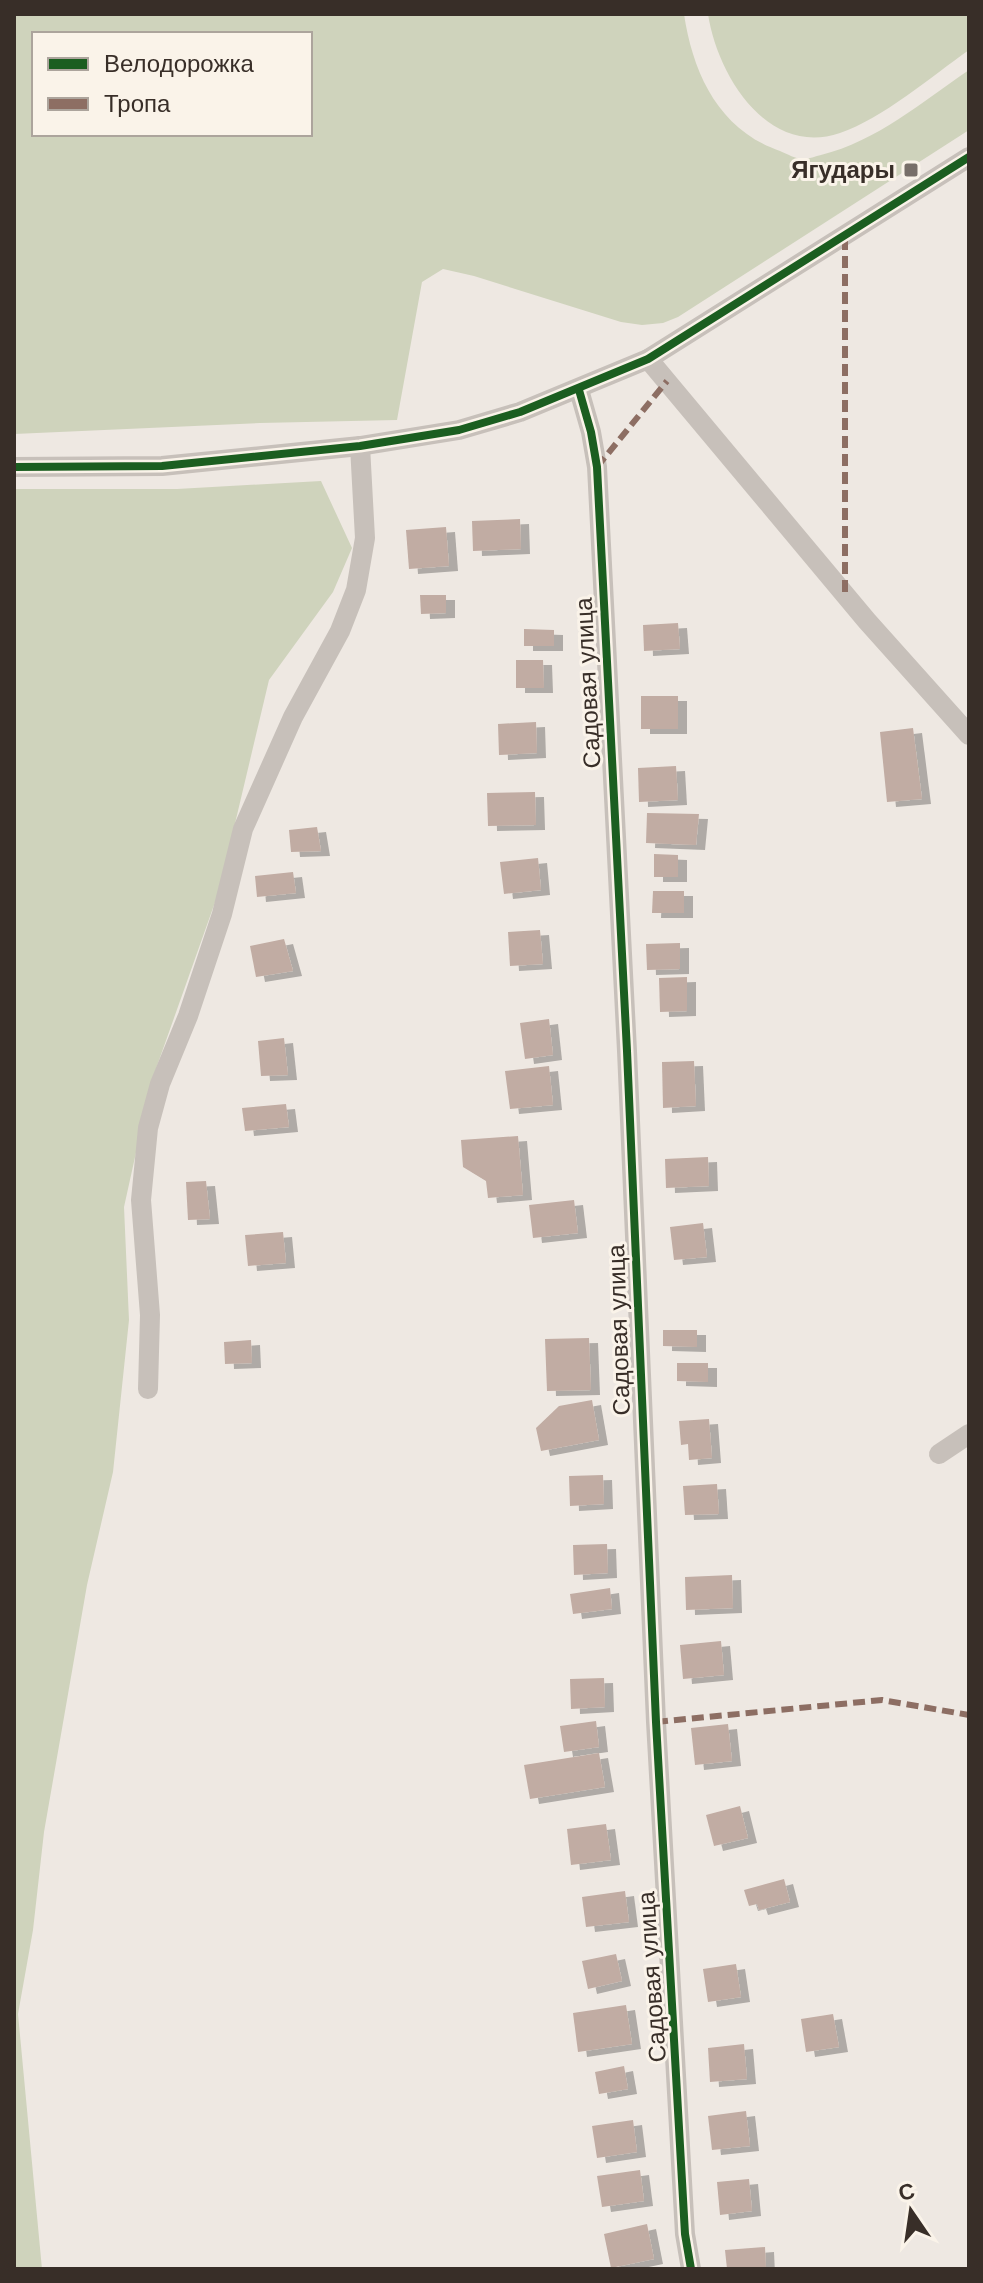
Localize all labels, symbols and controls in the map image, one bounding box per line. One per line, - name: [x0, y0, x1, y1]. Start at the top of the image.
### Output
- legend: [32, 32, 312, 136]
- text: Велодорожка: [104, 50, 255, 78]
- text: Тропа: [104, 90, 171, 118]
- place label: Ягудары: [791, 156, 895, 184]
- marker: Ягудары: [902, 161, 920, 179]
- street label: Садовая улица: [570, 596, 606, 769]
- street label: Садовая улица: [602, 1243, 636, 1416]
- street label: Садовая улица: [632, 1890, 672, 2063]
- north arrow: [871, 2171, 951, 2251]
- text: С: [896, 2178, 917, 2206]

